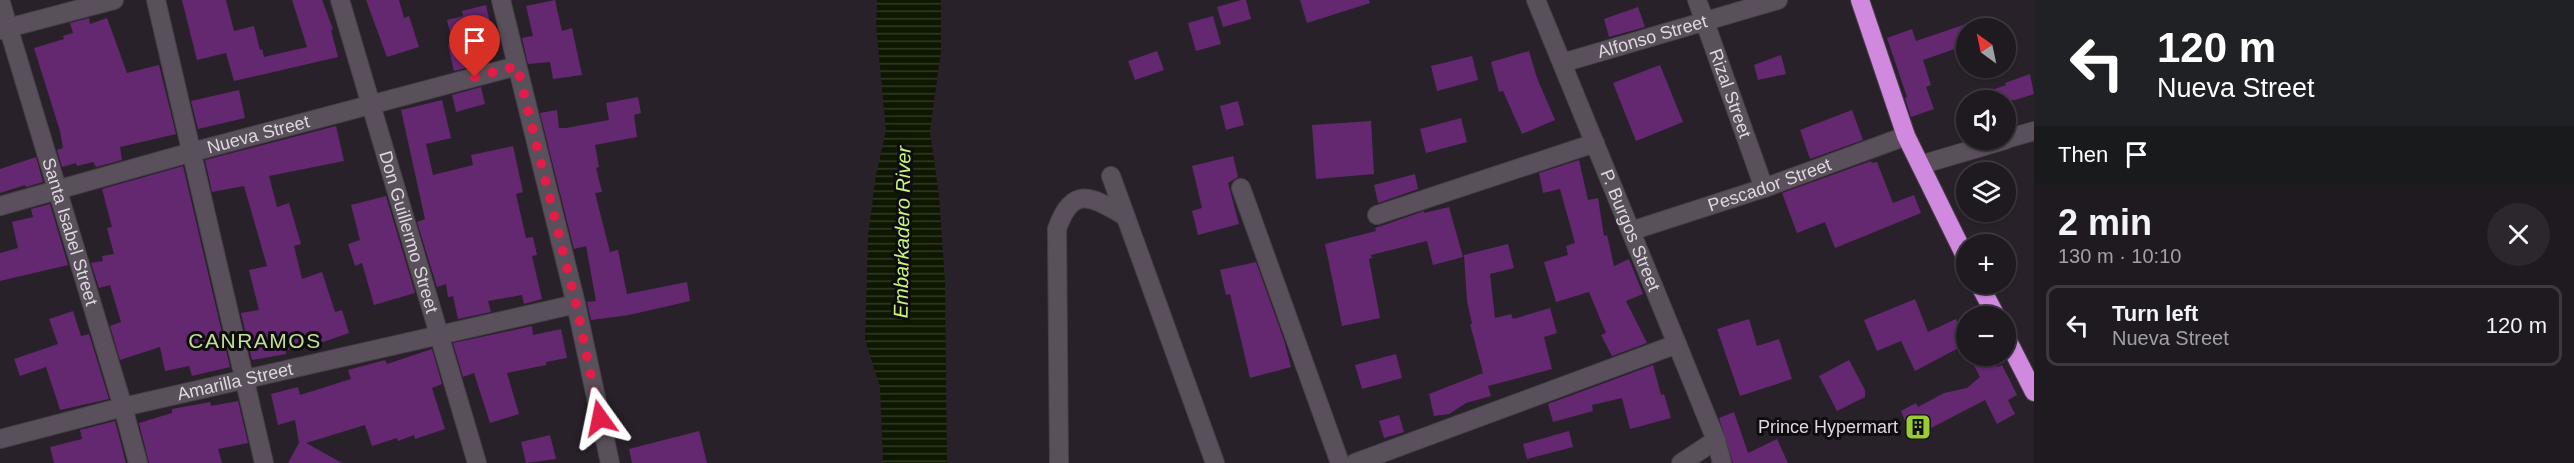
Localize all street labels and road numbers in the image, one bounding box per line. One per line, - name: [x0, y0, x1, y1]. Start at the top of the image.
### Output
- street label: Alfonso Street: [1595, 11, 1709, 62]
- street label: Rizal Street: [1705, 46, 1755, 140]
- street label: Nueva Street: [205, 111, 312, 158]
- street label: Don Guillermo Street: [375, 149, 442, 316]
- street label: Pescador Street: [1705, 154, 1834, 215]
- street label: Santa Isabel Street: [38, 155, 102, 308]
- street label: P. Burgos Street: [1597, 167, 1664, 294]
- street label: Amarilla Street: [175, 359, 295, 404]

